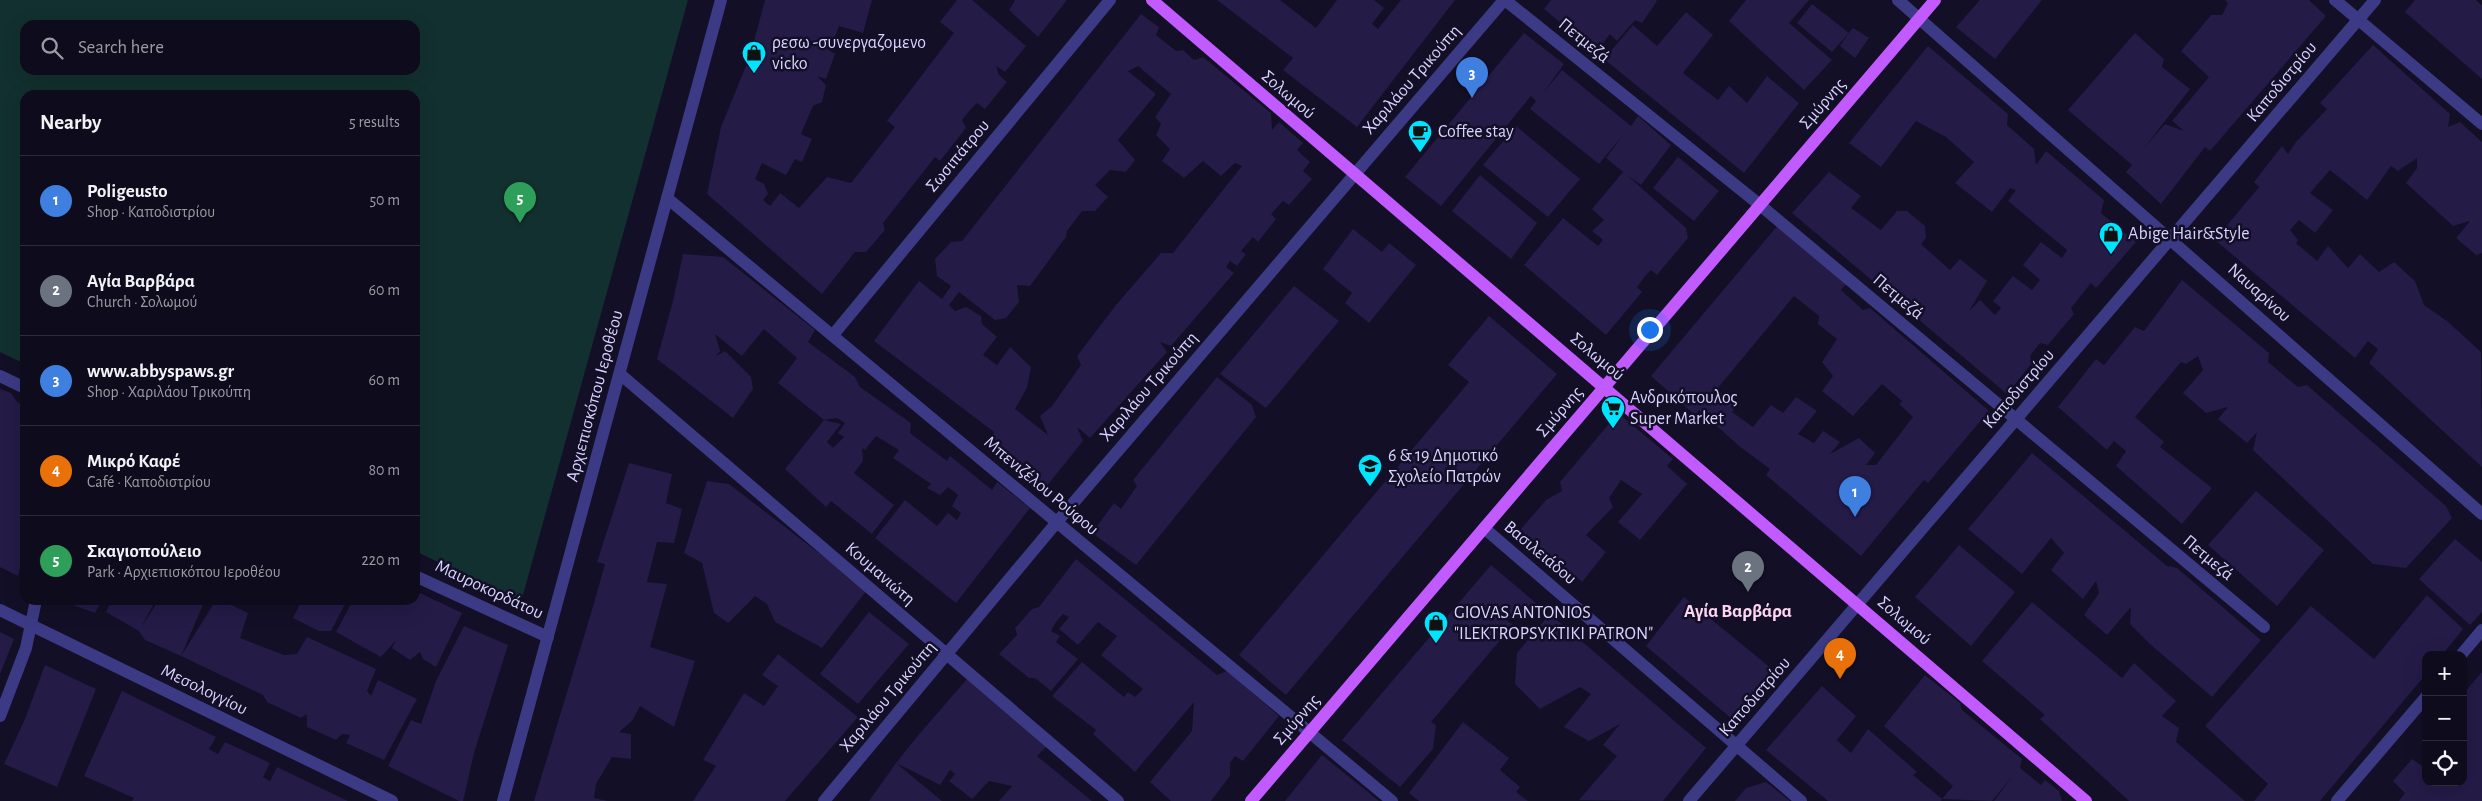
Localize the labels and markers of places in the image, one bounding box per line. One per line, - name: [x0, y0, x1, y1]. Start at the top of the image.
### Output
- place label: ρεσω -συνεργαζομενο vicko: [772, 34, 926, 73]
- shop icon: ρεσω -συνεργαζομενο vicko: [741, 40, 767, 74]
- pin: 3: [1456, 57, 1488, 98]
- cafe icon: Coffee stay: [1407, 119, 1433, 153]
- place label: Coffee stay: [1438, 123, 1514, 141]
- pin: 5: [504, 182, 536, 223]
- shop icon: Abige Hair&Style: [2098, 221, 2124, 255]
- place label: Abige Hair&Style: [2128, 225, 2250, 243]
- place label: Ανδρικόπουλος Super Market: [1630, 389, 1738, 428]
- supermarket icon: Ανδρικόπουλος Super Market: [1600, 395, 1626, 429]
- place label: 6 & 19 Δημοτικό Σχολείο Πατρών: [1388, 447, 1501, 486]
- school or university icon: 6 & 19 Δημοτικό Σχολείο Πατρών: [1357, 453, 1383, 487]
- pin: 1: [1839, 476, 1871, 517]
- pin: 2: [1732, 551, 1764, 592]
- place label: GIOVAS ANTONIOS "ILEKTROPSYKTIKI PATRON": [1454, 604, 1653, 643]
- shop icon: GIOVAS ANTONIOS "ILEKTROPSYKTIKI PATRON": [1423, 610, 1449, 644]
- pin: 4: [1824, 638, 1856, 679]

